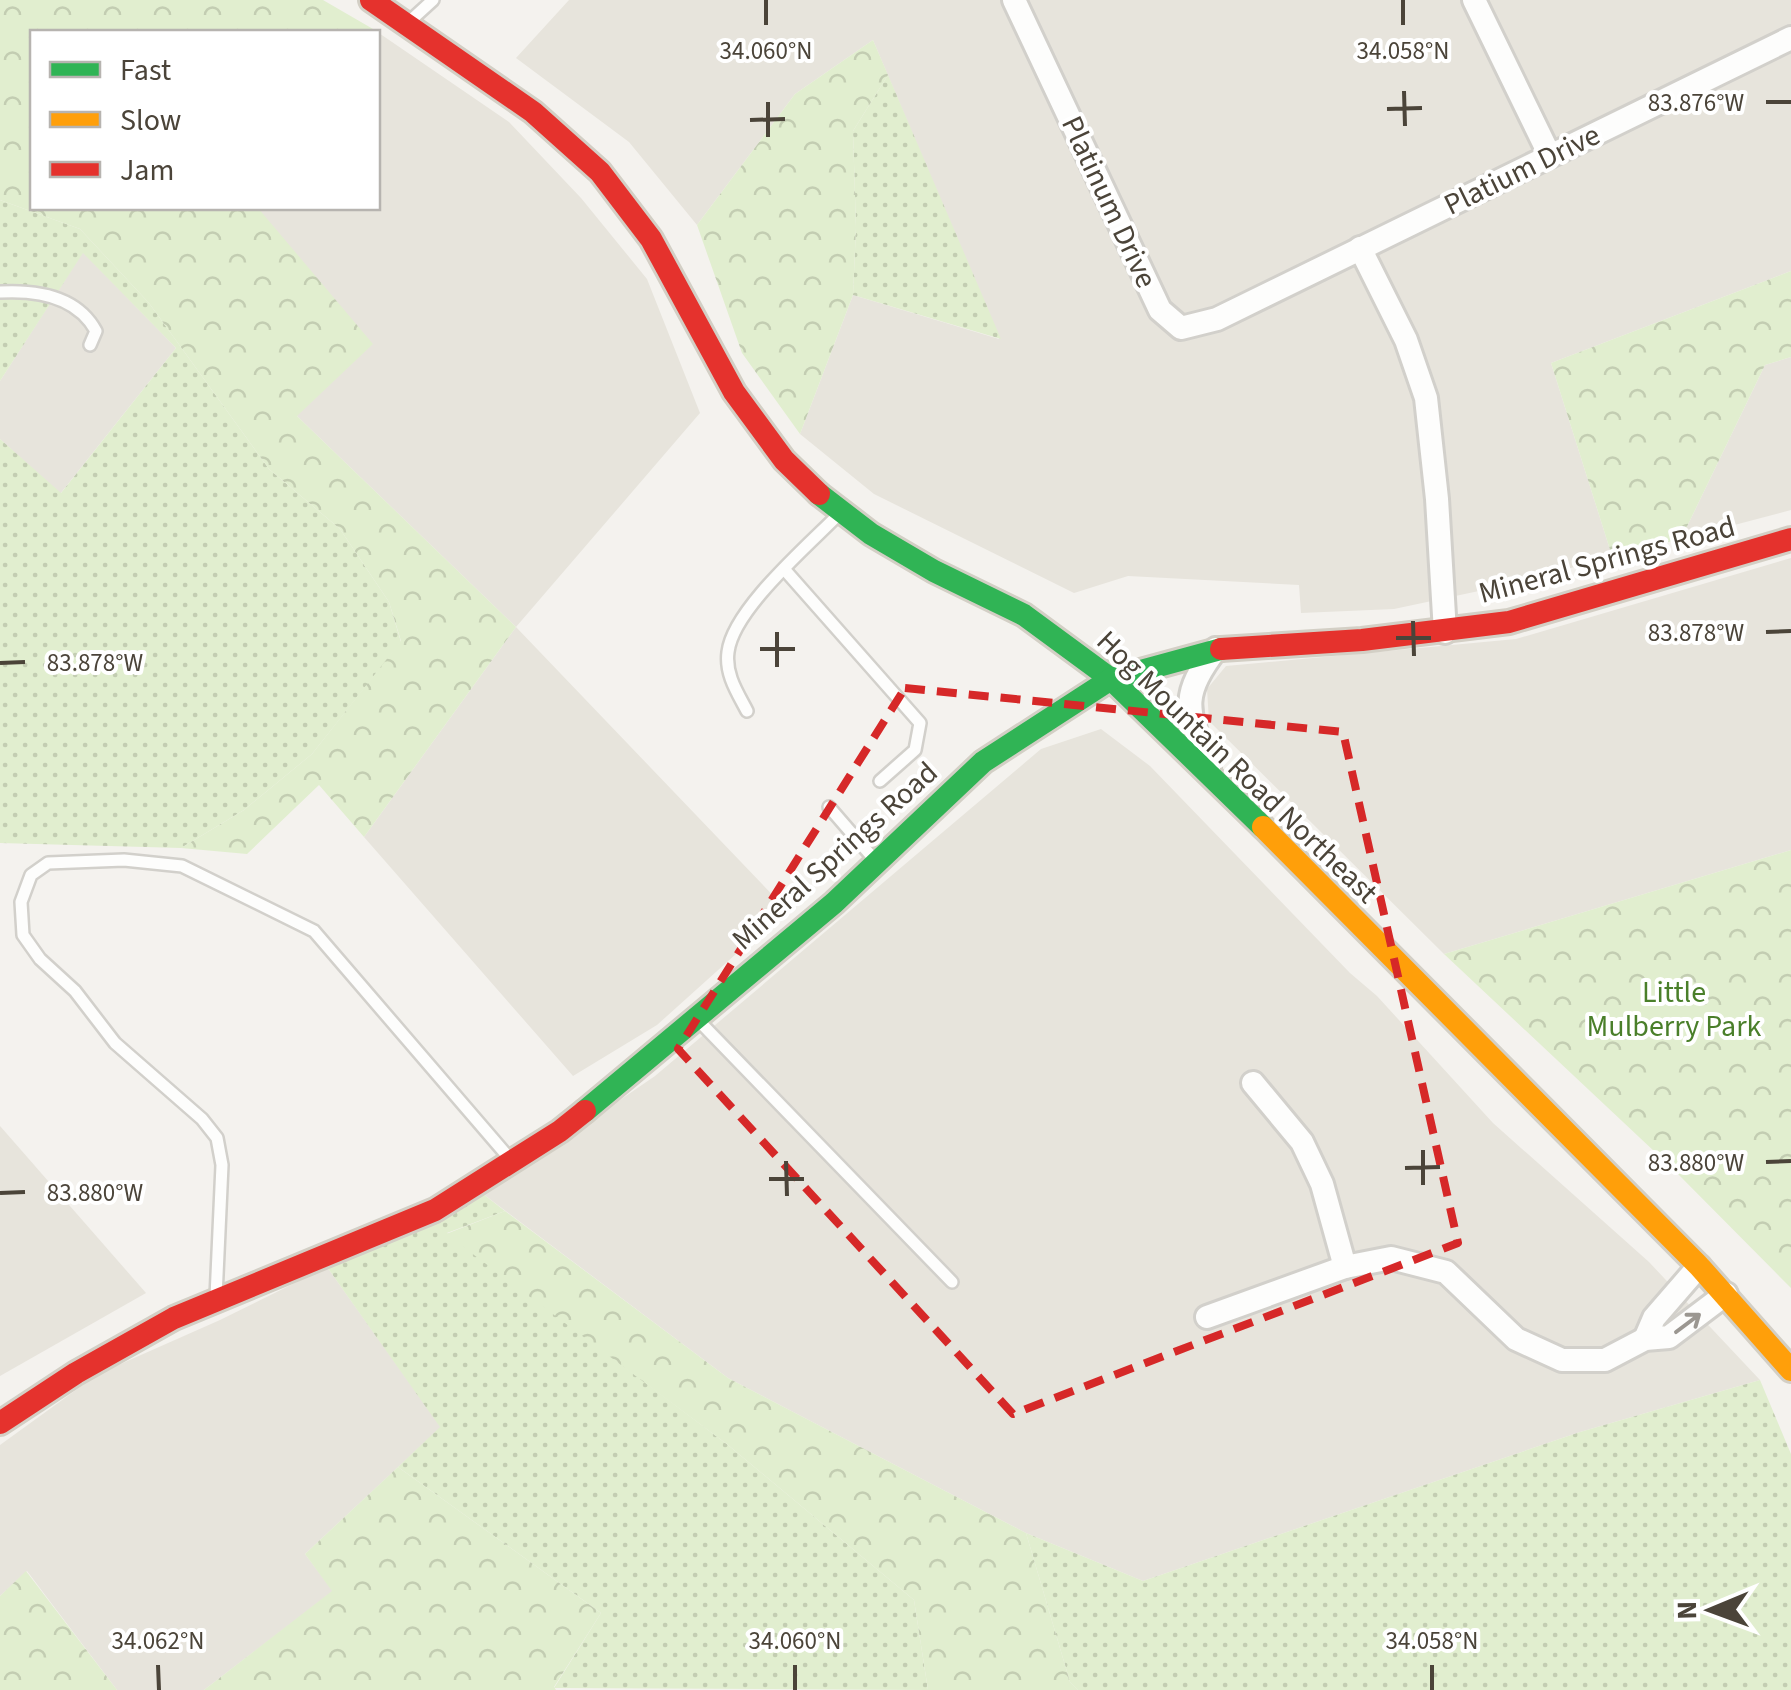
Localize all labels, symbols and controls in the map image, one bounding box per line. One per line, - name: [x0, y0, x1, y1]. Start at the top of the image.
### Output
- legend: [30, 30, 380, 210]
- text: 34.060°N: [720, 33, 812, 69]
- text: 34.058°N: [1357, 33, 1449, 69]
- text: Fast: [120, 49, 171, 92]
- text: 83.876°W: [1648, 85, 1744, 121]
- text: Slow: [120, 99, 181, 142]
- street label: Platinum Drive: [1050, 109, 1168, 295]
- street label: Platium Drive: [1437, 114, 1607, 226]
- text: Jam: [120, 149, 174, 192]
- street label: Mineral Springs Road: [1474, 505, 1740, 615]
- text: 83.878°W: [1648, 615, 1744, 651]
- street label: Hog Mountain Road Northeast: [1087, 621, 1387, 913]
- text: 83.878°W: [47, 645, 143, 681]
- street label: Mineral Springs Road: [723, 752, 947, 960]
- park label: Little Mulberry Park: [1587, 971, 1762, 1048]
- text: 83.880°W: [1648, 1145, 1744, 1181]
- text: 83.880°W: [47, 1175, 143, 1211]
- one-way arrow: [1674, 1312, 1700, 1334]
- north arrow: [1661, 1560, 1761, 1660]
- text: N: [1667, 1601, 1707, 1620]
- text: 34.062°N: [112, 1623, 204, 1659]
- text: 34.060°N: [749, 1623, 841, 1659]
- text: 34.058°N: [1386, 1623, 1478, 1659]

